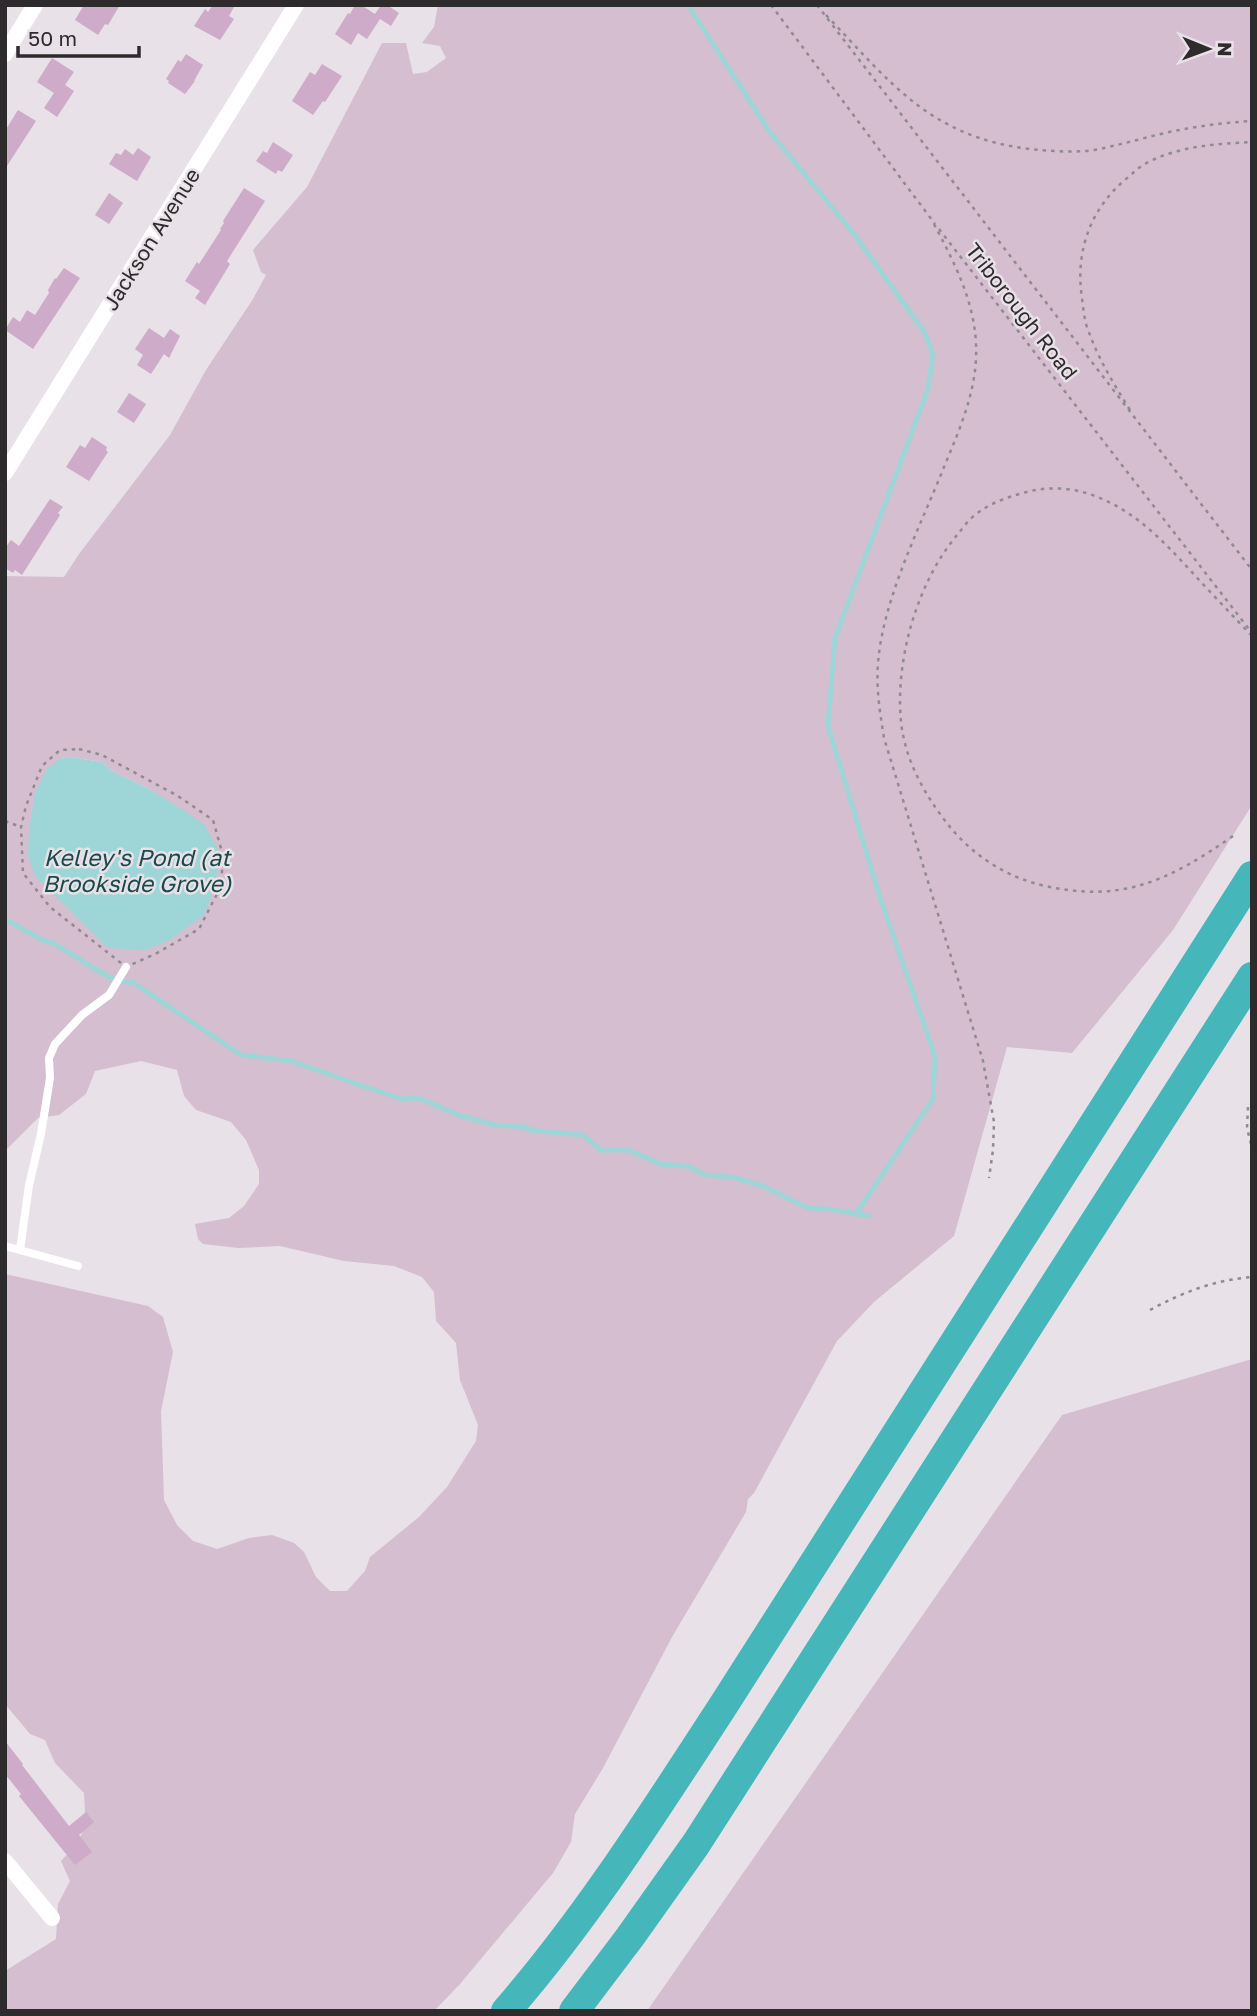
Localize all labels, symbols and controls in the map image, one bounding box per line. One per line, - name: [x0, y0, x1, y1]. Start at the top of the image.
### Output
- scale bar: [18, 14, 138, 58]
- north arrow: [1173, 14, 1243, 84]
- text: 50 m: [28, 25, 77, 51]
- text: N: [1214, 42, 1237, 57]
- street label: Jackson Avenue: [97, 163, 205, 315]
- street label: Triborough Road: [961, 237, 1083, 385]
- water label: Kelley's Pond (at Brookside Grove): [42, 843, 232, 897]

